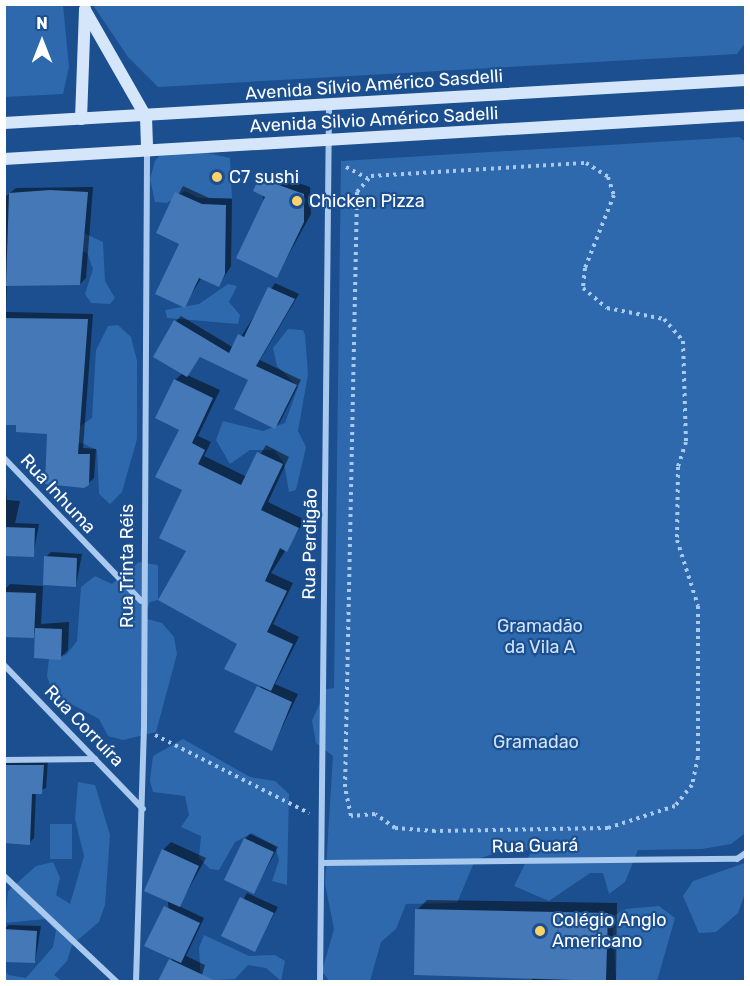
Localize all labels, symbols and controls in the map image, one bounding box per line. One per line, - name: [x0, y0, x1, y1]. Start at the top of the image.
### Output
- north arrow: [12, 12, 72, 72]
- text: N: [36, 14, 48, 33]
- street label: Avenida Sílvio Américo Sasdelli: [244, 65, 504, 105]
- street label: Avenida Silvio Américo Sadelli: [249, 103, 499, 137]
- place label: C7 sushi: [229, 166, 299, 188]
- marker: C7 sushi: [210, 170, 224, 184]
- place label: Chicken Pizza: [309, 190, 425, 212]
- marker: Chicken Pizza: [290, 194, 304, 208]
- street label: Rua Inhuma: [16, 450, 100, 538]
- street label: Rua Perdigão: [298, 488, 322, 600]
- street label: Rua Trinta Réis: [116, 504, 138, 628]
- park label: Gramadão da Vila A: [497, 616, 583, 658]
- street label: Rua Corruíra: [40, 681, 128, 771]
- park label: Gramadao: [493, 731, 579, 753]
- street label: Rua Guará: [492, 834, 578, 858]
- place label: Colégio Anglo Americano: [552, 910, 667, 952]
- marker: Colégio Anglo Americano: [533, 924, 547, 938]

